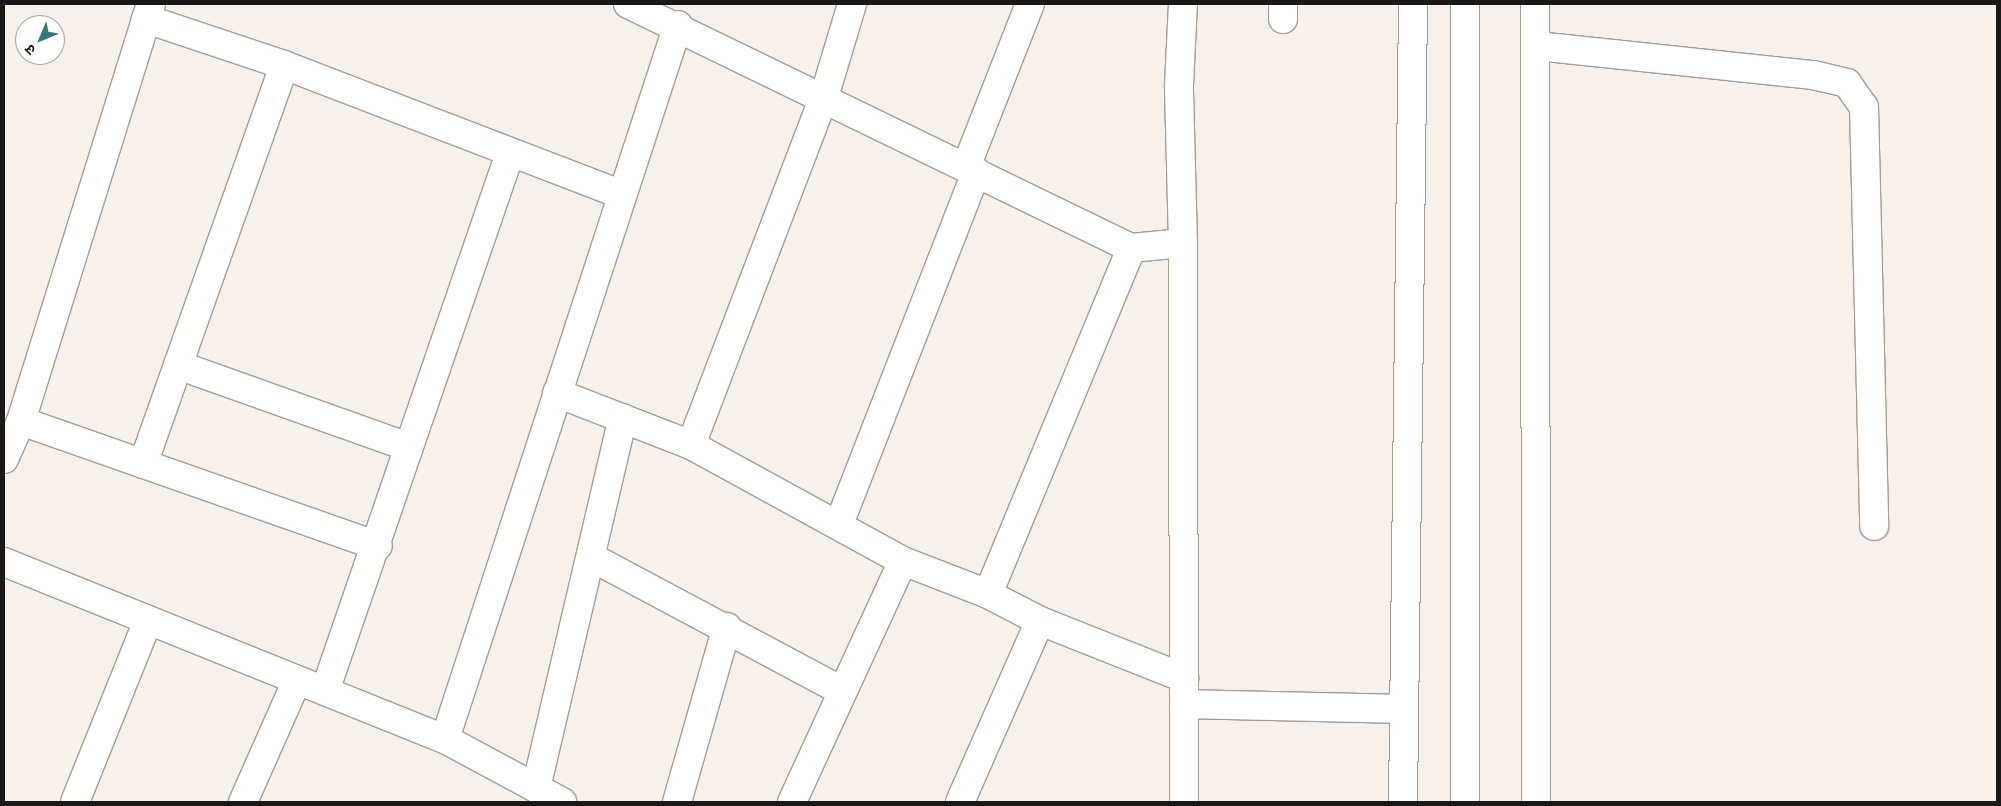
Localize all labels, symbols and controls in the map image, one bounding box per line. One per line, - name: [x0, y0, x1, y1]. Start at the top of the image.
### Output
- north arrow: [15, 15, 65, 65]
- text: उ: [21, 41, 39, 59]

